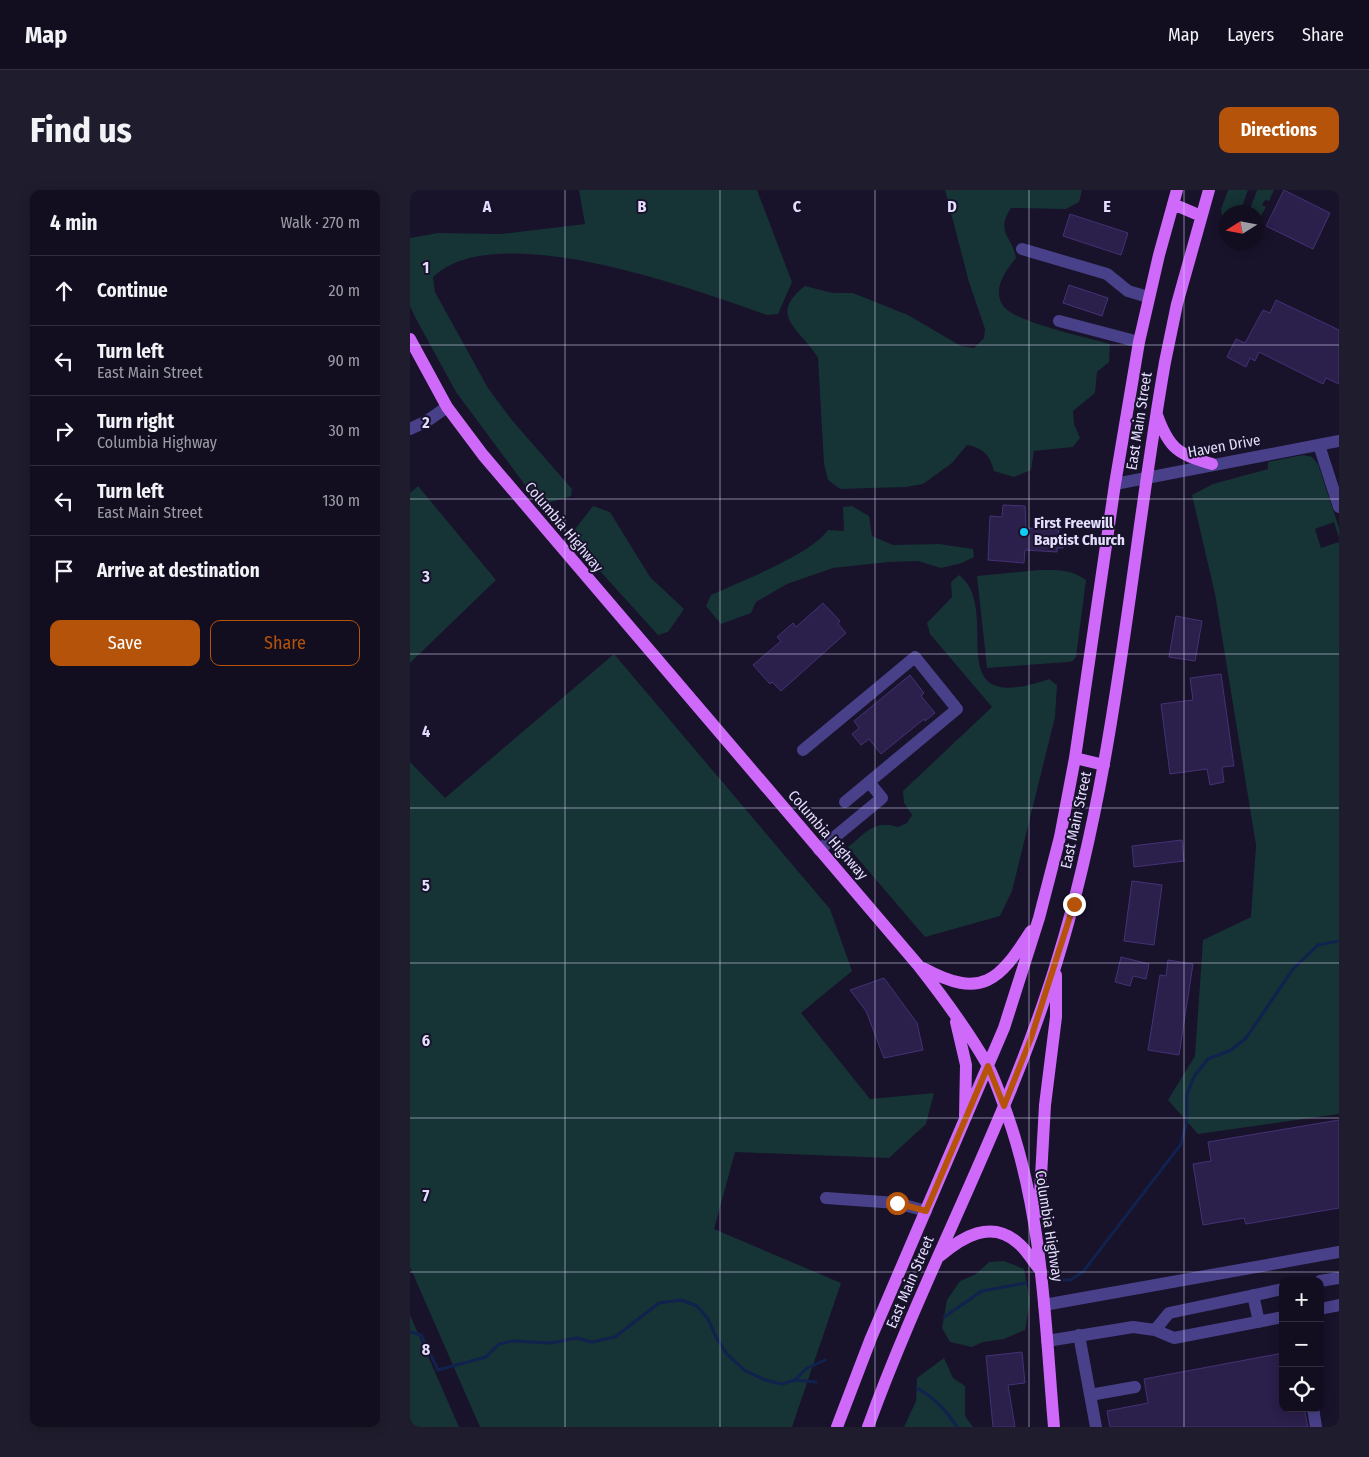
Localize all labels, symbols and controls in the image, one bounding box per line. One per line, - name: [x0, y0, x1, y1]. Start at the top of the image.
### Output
- text: Map: [25, 21, 67, 49]
- text: Map: [1168, 24, 1199, 46]
- text: Layers: [1227, 24, 1274, 46]
- text: Share: [1302, 24, 1344, 46]
- button: Directions: [1219, 107, 1339, 153]
- text: Find us: [30, 109, 132, 151]
- text: A: [482, 197, 492, 216]
- text: B: [638, 197, 647, 216]
- text: C: [793, 197, 802, 216]
- text: D: [947, 197, 957, 216]
- text: E: [1103, 197, 1111, 216]
- north arrow: [1219, 205, 1264, 250]
- text: 4 min: [50, 210, 98, 236]
- text: Walk · 270 m: [281, 213, 360, 232]
- text: 1: [423, 258, 429, 277]
- icon: ahead: [50, 277, 78, 305]
- text: Continue: [97, 279, 168, 302]
- text: 20 m: [329, 281, 360, 300]
- text: Turn left: [97, 340, 164, 363]
- icon: left: [50, 347, 78, 375]
- text: 90 m: [328, 351, 360, 370]
- text: East Main Street: [97, 363, 203, 382]
- street label: East Main Street: [1122, 371, 1156, 471]
- text: Turn right: [97, 410, 174, 433]
- text: 2: [421, 413, 430, 432]
- icon: right: [50, 417, 78, 445]
- text: 30 m: [328, 421, 360, 440]
- street label: Haven Drive: [1186, 431, 1262, 461]
- text: Columbia Highway: [97, 433, 217, 452]
- street label: Columbia Highway: [521, 478, 607, 576]
- text: Turn left: [97, 480, 164, 503]
- icon: left: [50, 487, 78, 515]
- text: 130 m: [322, 491, 360, 510]
- text: East Main Street: [97, 503, 203, 522]
- place label: First Freewill Baptist Church: [1034, 514, 1125, 549]
- marker: First Freewill Baptist Church: [1018, 526, 1030, 538]
- icon: arrive: [50, 557, 78, 585]
- text: Arrive at destination: [97, 559, 260, 582]
- text: 3: [421, 567, 430, 586]
- button: Save: [50, 620, 200, 666]
- button: Share: [210, 620, 360, 666]
- text: 4: [422, 722, 430, 741]
- street label: East Main Street: [1057, 770, 1095, 870]
- street label: Columbia Highway: [784, 787, 872, 884]
- text: 5: [422, 876, 430, 895]
- route end: [1063, 893, 1086, 916]
- text: 6: [422, 1031, 430, 1050]
- street label: Columbia Highway: [1031, 1169, 1067, 1283]
- text: 7: [423, 1186, 430, 1205]
- route start: [886, 1192, 909, 1215]
- street label: East Main Street: [882, 1233, 938, 1331]
- map controls: [1279, 1277, 1324, 1412]
- button: +: [1279, 1277, 1324, 1322]
- button: −: [1279, 1322, 1324, 1367]
- text: 8: [422, 1340, 431, 1359]
- button: locate: [1279, 1367, 1324, 1412]

